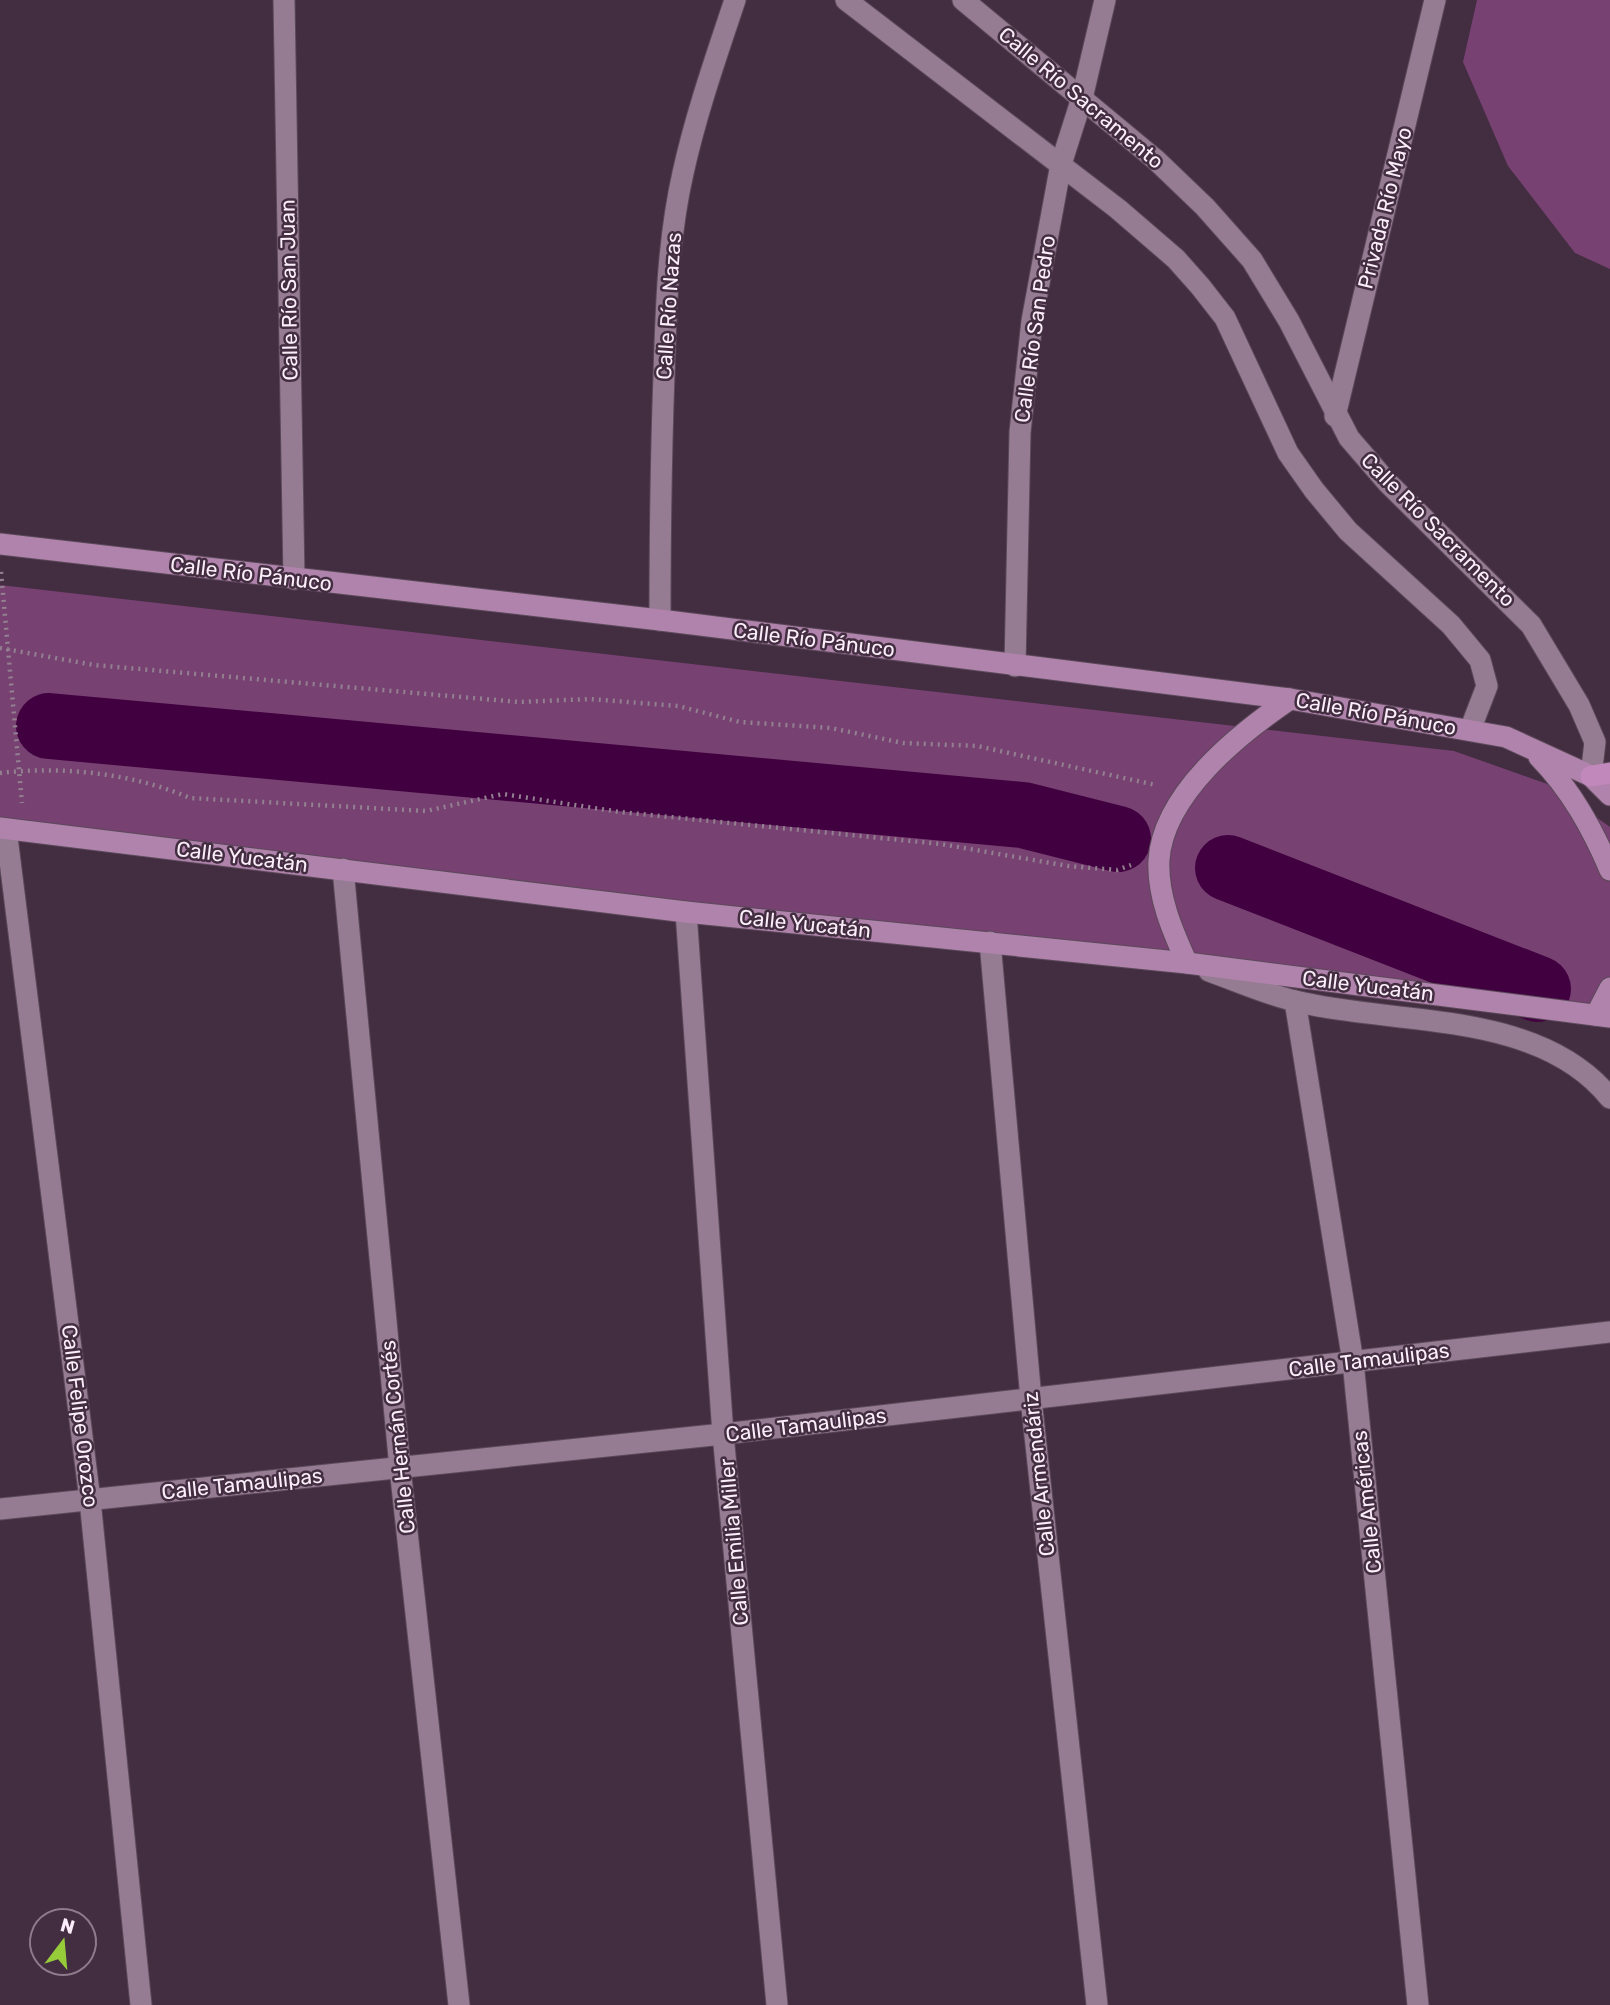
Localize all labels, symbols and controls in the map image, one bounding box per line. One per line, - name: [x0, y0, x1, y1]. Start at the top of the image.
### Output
- street label: Calle Río Sacramento: [994, 21, 1169, 174]
- street label: Privada Río Mayo: [1352, 124, 1417, 291]
- street label: Calle Río San Juan: [274, 199, 303, 381]
- street label: Calle Río Nazas: [651, 231, 686, 381]
- street label: Calle Río San Pedro: [1009, 234, 1060, 424]
- street label: Calle Río Sacramento: [1356, 447, 1521, 612]
- street label: Calle Río Pánuco: [169, 551, 333, 596]
- street label: Calle Río Pánuco: [732, 617, 896, 662]
- street label: Calle Río Pánuco: [1294, 687, 1458, 740]
- street label: Calle Yucatán: [175, 836, 309, 877]
- street label: Calle Yucatán: [738, 904, 872, 943]
- street label: Calle Yucatán: [1301, 965, 1435, 1006]
- street label: Calle Felipe Orozco: [57, 1323, 104, 1509]
- street label: Calle Tamaulipas: [1287, 1337, 1451, 1382]
- street label: Calle Hernán Cortés: [375, 1339, 420, 1535]
- street label: Calle Armendáriz: [1017, 1391, 1060, 1558]
- street label: Calle Tamaulipas: [724, 1402, 888, 1447]
- street label: Calle Américas: [1347, 1429, 1386, 1575]
- street label: Calle Emilia Miller: [714, 1457, 753, 1627]
- street label: Calle Tamaulipas: [160, 1463, 324, 1504]
- north arrow: [28, 1907, 98, 1977]
- text: N: [58, 1913, 77, 1939]

